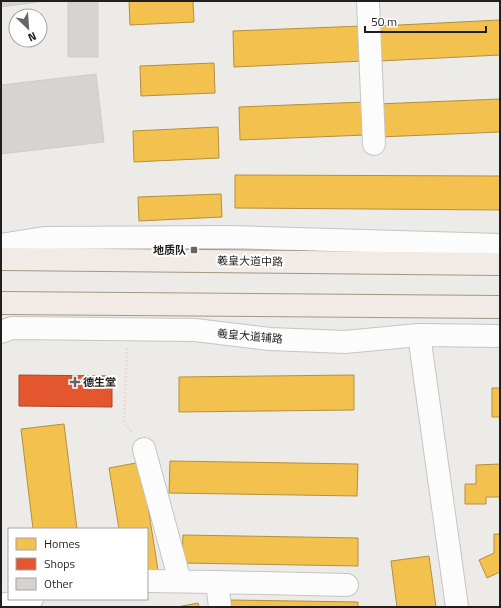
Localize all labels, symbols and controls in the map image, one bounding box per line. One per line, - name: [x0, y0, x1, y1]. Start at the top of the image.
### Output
- north arrow: [8, 8, 48, 48]
- scale bar: [365, 8, 486, 34]
- text: 50 m: [371, 12, 397, 31]
- text: N: [25, 28, 39, 46]
- place label: 地质队: [153, 242, 186, 258]
- marker: 地质队: [189, 245, 199, 255]
- street label: 羲皇大道中路: [217, 252, 283, 270]
- street label: 羲皇大道辅路: [216, 325, 284, 347]
- place label: 德生堂: [83, 374, 116, 390]
- marker: 德生堂: [70, 377, 80, 387]
- legend: [8, 528, 148, 600]
- text: Homes: [44, 534, 80, 553]
- text: Shops: [44, 554, 76, 573]
- text: Other: [44, 574, 73, 593]

